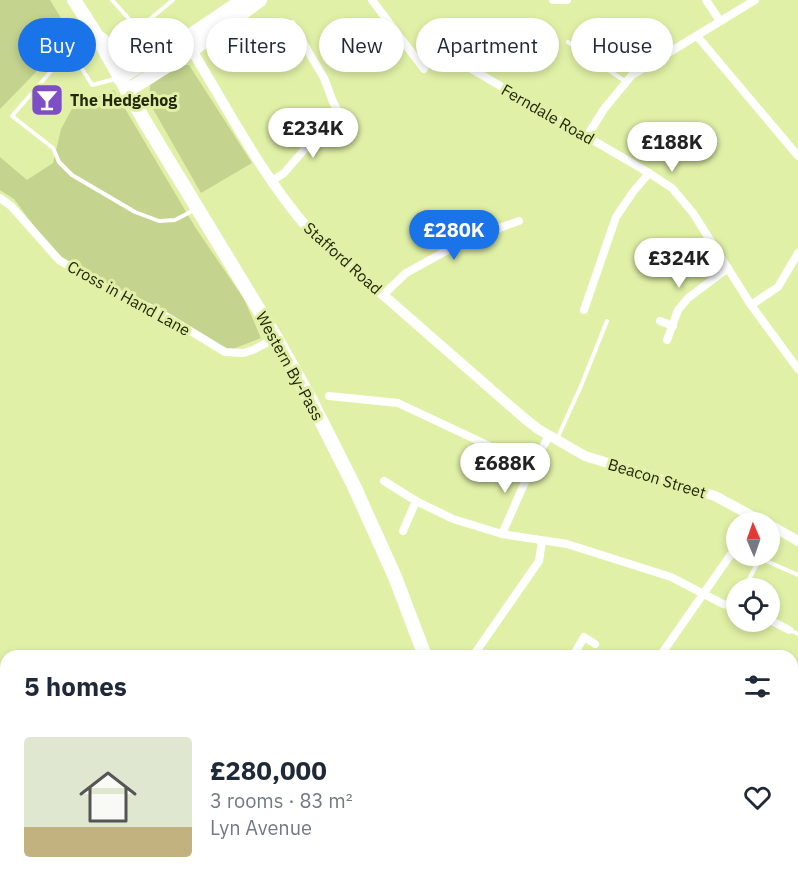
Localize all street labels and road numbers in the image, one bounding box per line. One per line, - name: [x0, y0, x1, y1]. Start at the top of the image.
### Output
- street label: Ferndale Road: [498, 79, 598, 149]
- street label: Stafford Road: [300, 218, 386, 298]
- street label: Cross in Hand Lane: [64, 256, 194, 340]
- street label: Western By-Pass: [252, 308, 328, 424]
- street label: Beacon Street: [606, 454, 708, 502]

